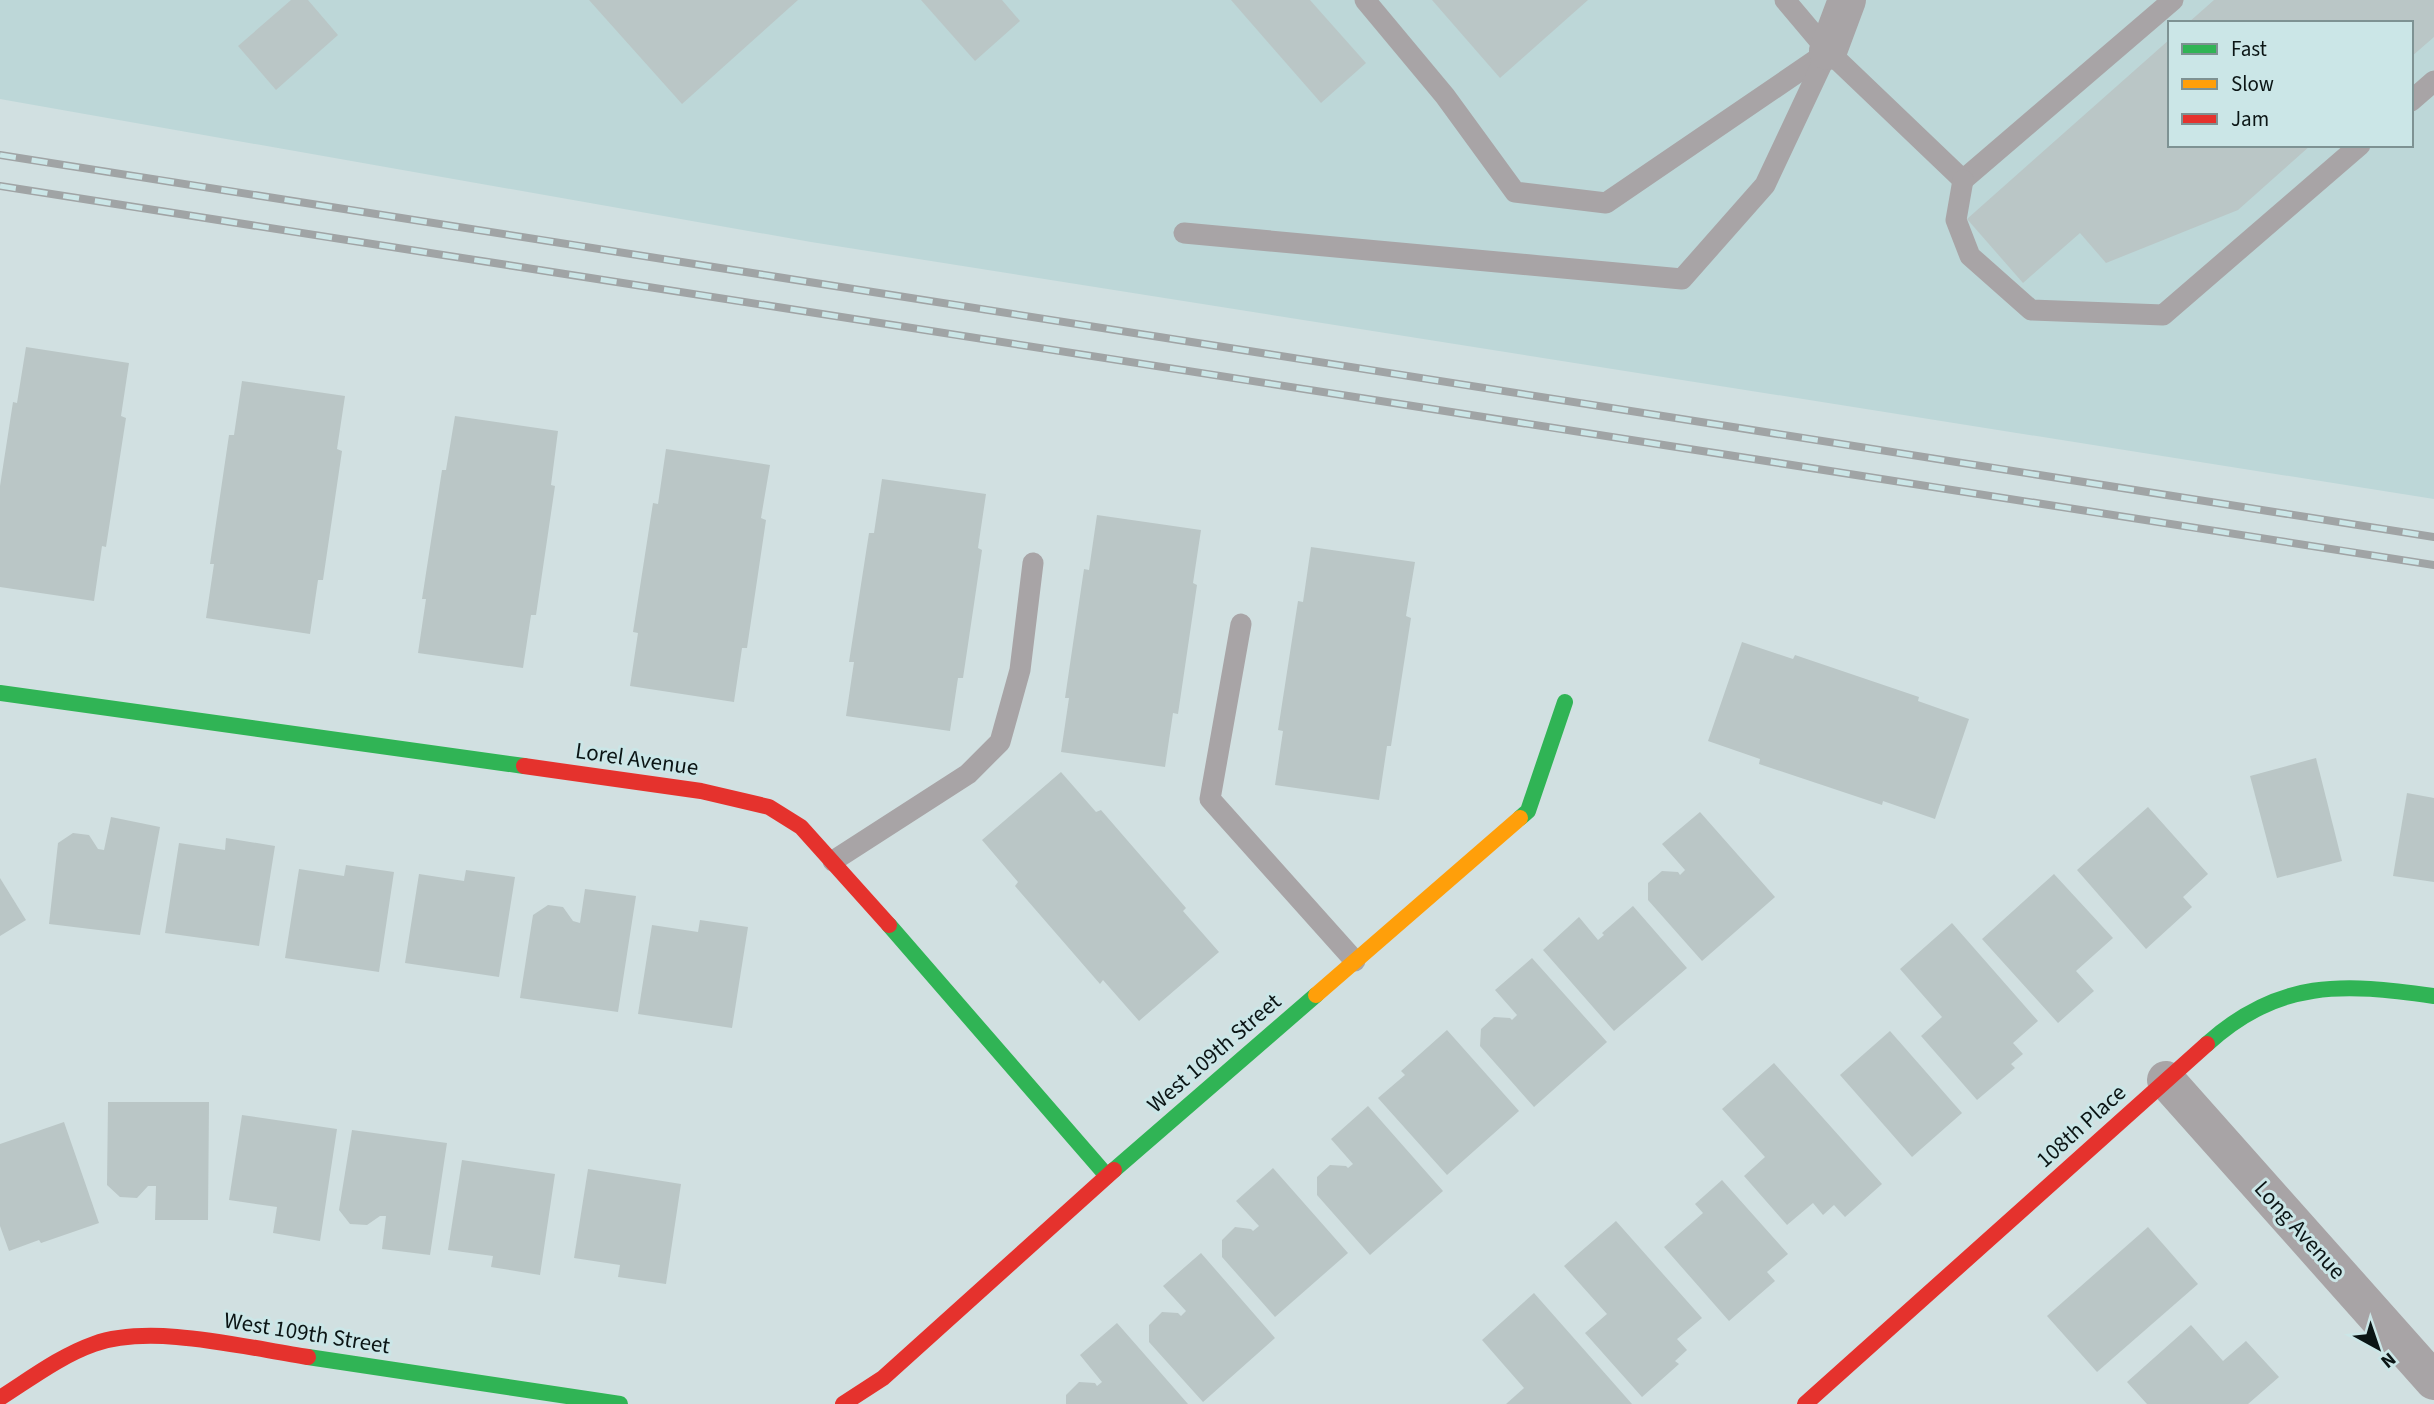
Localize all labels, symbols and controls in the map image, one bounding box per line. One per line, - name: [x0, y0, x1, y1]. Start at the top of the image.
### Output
- legend: [2168, 21, 2413, 147]
- text: Fast: [2231, 34, 2267, 64]
- text: Slow: [2231, 69, 2274, 99]
- text: Jam: [2231, 104, 2269, 134]
- street label: Lorel Avenue: [573, 734, 701, 784]
- street label: West 109th Street: [1140, 985, 1288, 1121]
- street label: 108th Place: [2029, 1077, 2133, 1175]
- street label: Long Avenue: [2247, 1173, 2353, 1287]
- street label: West 109th Street: [222, 1304, 393, 1362]
- north arrow: [2343, 1313, 2413, 1383]
- text: N: [2374, 1345, 2401, 1374]

